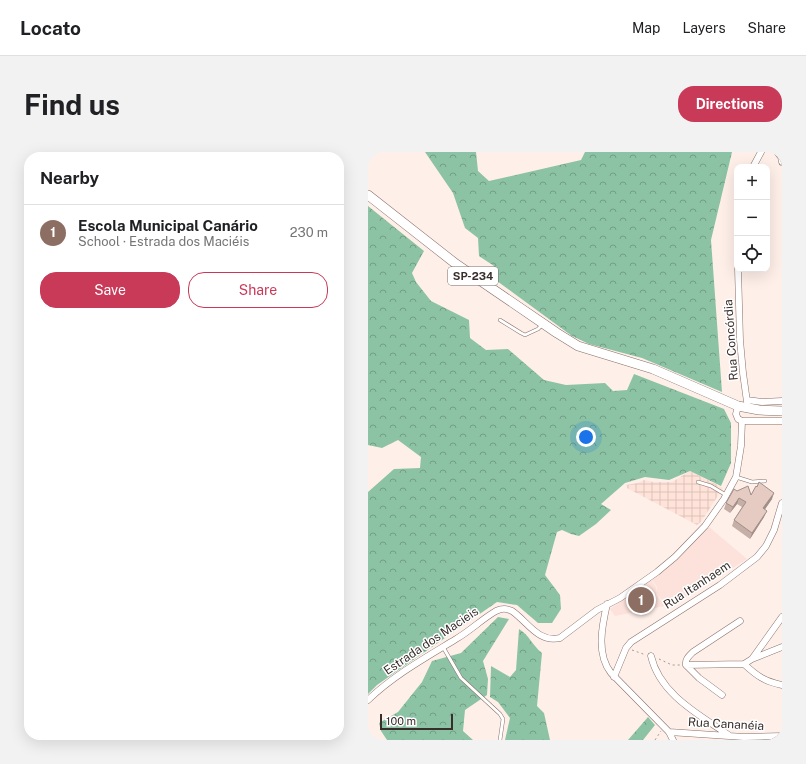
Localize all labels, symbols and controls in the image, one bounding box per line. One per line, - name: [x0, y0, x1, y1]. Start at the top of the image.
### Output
- text: Locato: [20, 17, 81, 39]
- text: Map: [632, 20, 660, 36]
- text: Layers: [682, 20, 726, 36]
- text: Share: [748, 20, 786, 36]
- button: Directions: [678, 86, 782, 122]
- text: Find us: [24, 88, 120, 121]
- map controls: [734, 164, 770, 272]
- button: +: [734, 164, 770, 200]
- text: Nearby: [40, 168, 99, 188]
- button: −: [734, 200, 770, 236]
- text: Escola Municipal Canário: [78, 217, 258, 234]
- text: 1: [50, 225, 56, 240]
- text: 230 m: [290, 225, 328, 240]
- text: School · Estrada dos Maciéis: [78, 234, 249, 249]
- button: locate: [734, 236, 770, 272]
- road number: SP-234: [448, 267, 498, 285]
- button: Save: [40, 272, 180, 308]
- button: Share: [188, 272, 328, 308]
- street label: Rua Concórdia: [721, 299, 741, 381]
- your location: [576, 427, 596, 447]
- street label: Rua Itanhaem: [661, 558, 733, 612]
- pin: 1: [628, 585, 654, 615]
- street label: Estrada dos Macieis: [381, 604, 481, 678]
- scale bar: [380, 712, 453, 731]
- text: 100 m: [386, 715, 416, 727]
- street label: Rua Cananéia: [688, 715, 764, 733]

